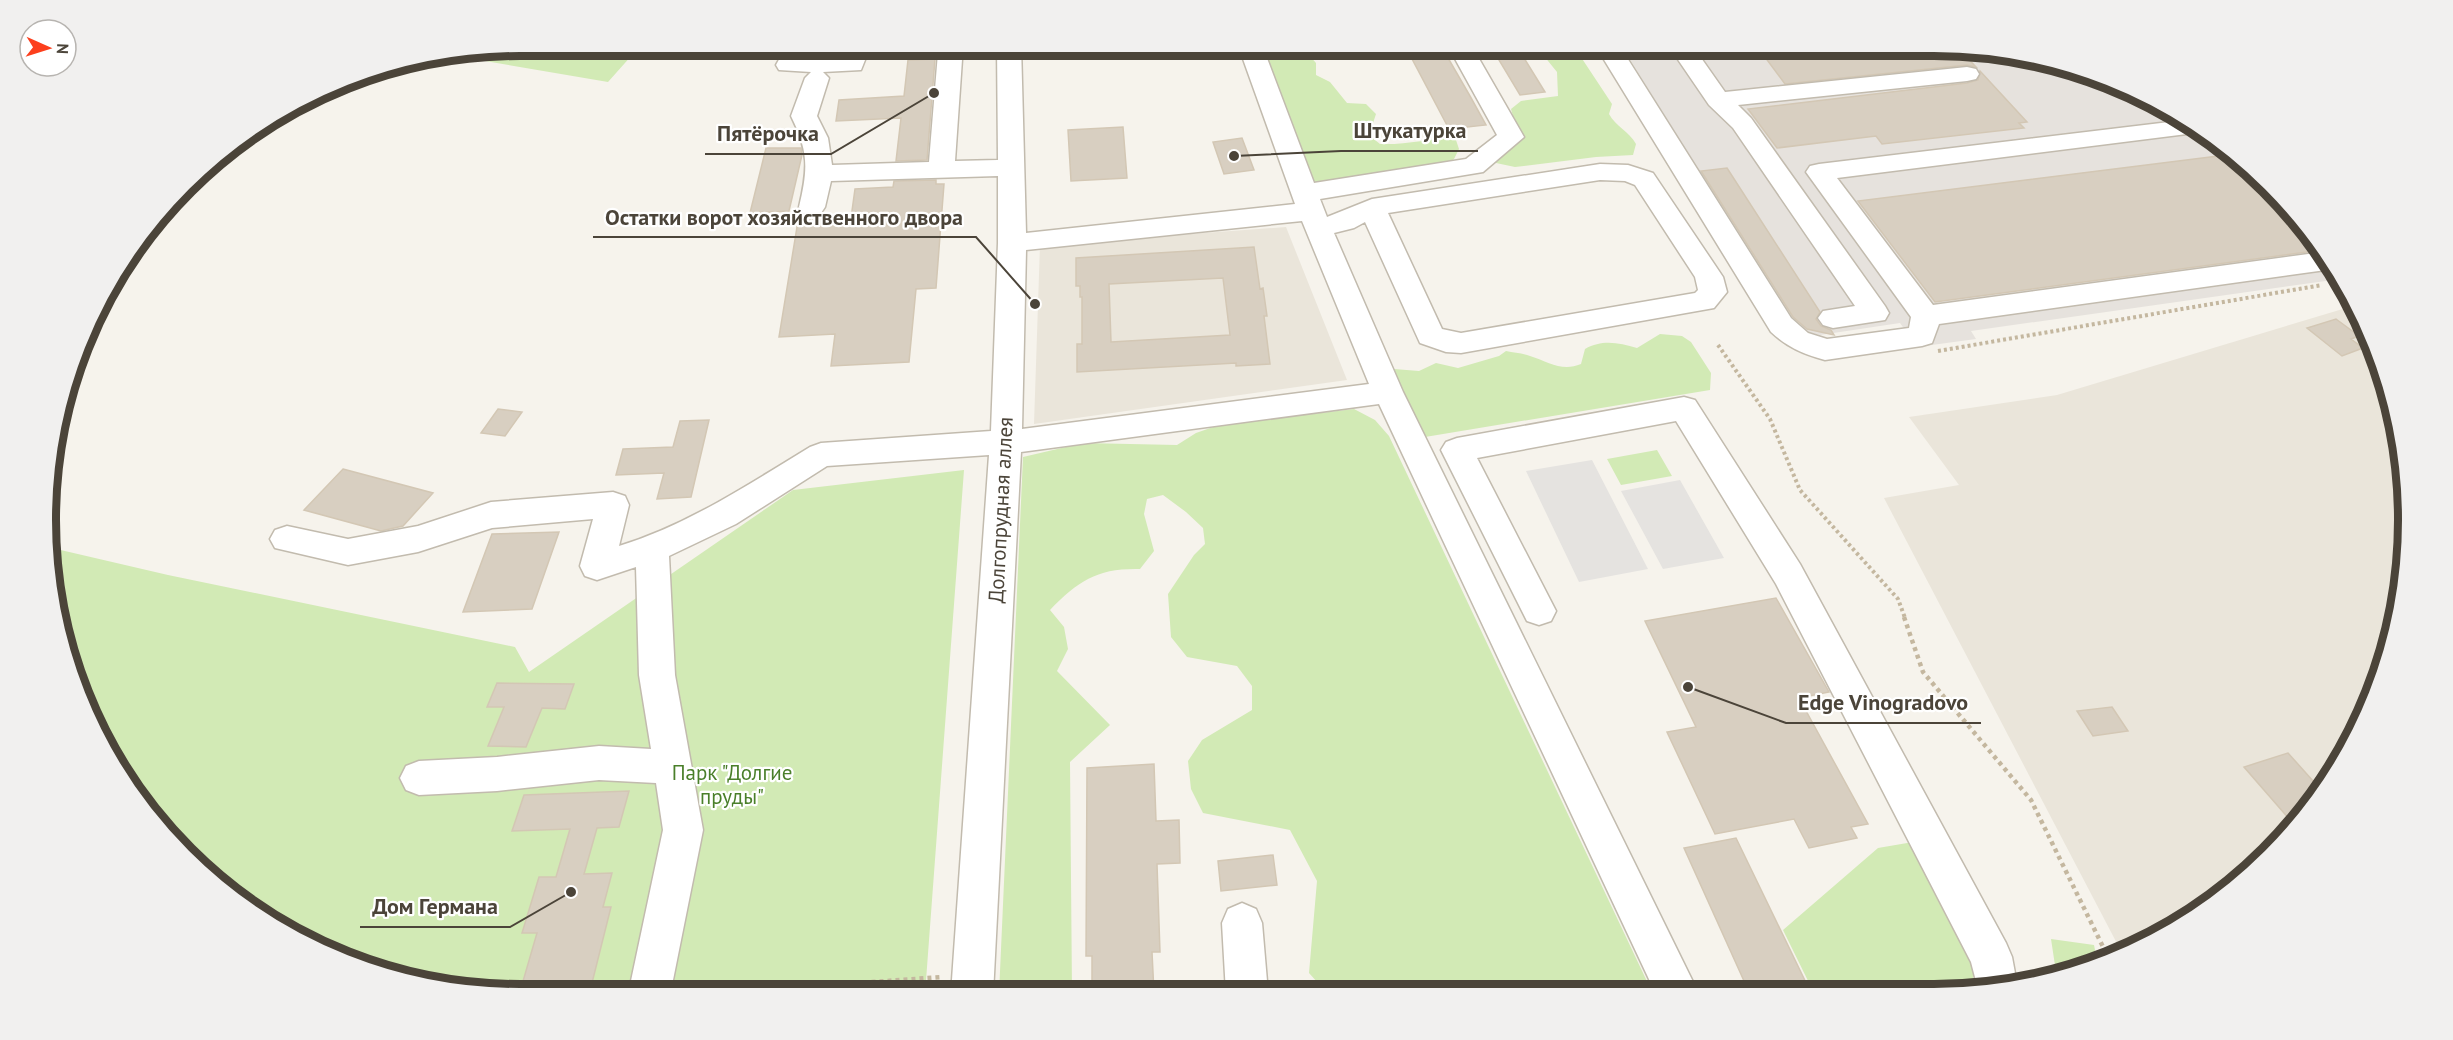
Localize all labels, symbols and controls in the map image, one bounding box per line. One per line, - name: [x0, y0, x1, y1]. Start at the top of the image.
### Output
- north arrow: [18, 18, 78, 78]
- text: N: [53, 43, 73, 55]
- callout: Штукатурка: [1341, 111, 1478, 151]
- callout: Пятёрочка: [705, 114, 831, 154]
- text: Штукатурка: [1354, 116, 1467, 144]
- text: Пятёрочка: [717, 119, 819, 147]
- callout: Остатки ворот хозяйственного двора: [593, 197, 976, 237]
- text: Остатки ворот хозяйственного двора: [605, 203, 963, 231]
- street label: Долгопрудная аллея: [982, 416, 1019, 604]
- callout: Edge Vinogradovo: [1786, 683, 1981, 723]
- text: Edge Vinogradovo: [1798, 688, 1968, 716]
- park label: Парк "Долгие пруды": [672, 759, 792, 810]
- callout: Дом Германа: [360, 887, 510, 927]
- text: Дом Германа: [372, 892, 498, 920]

